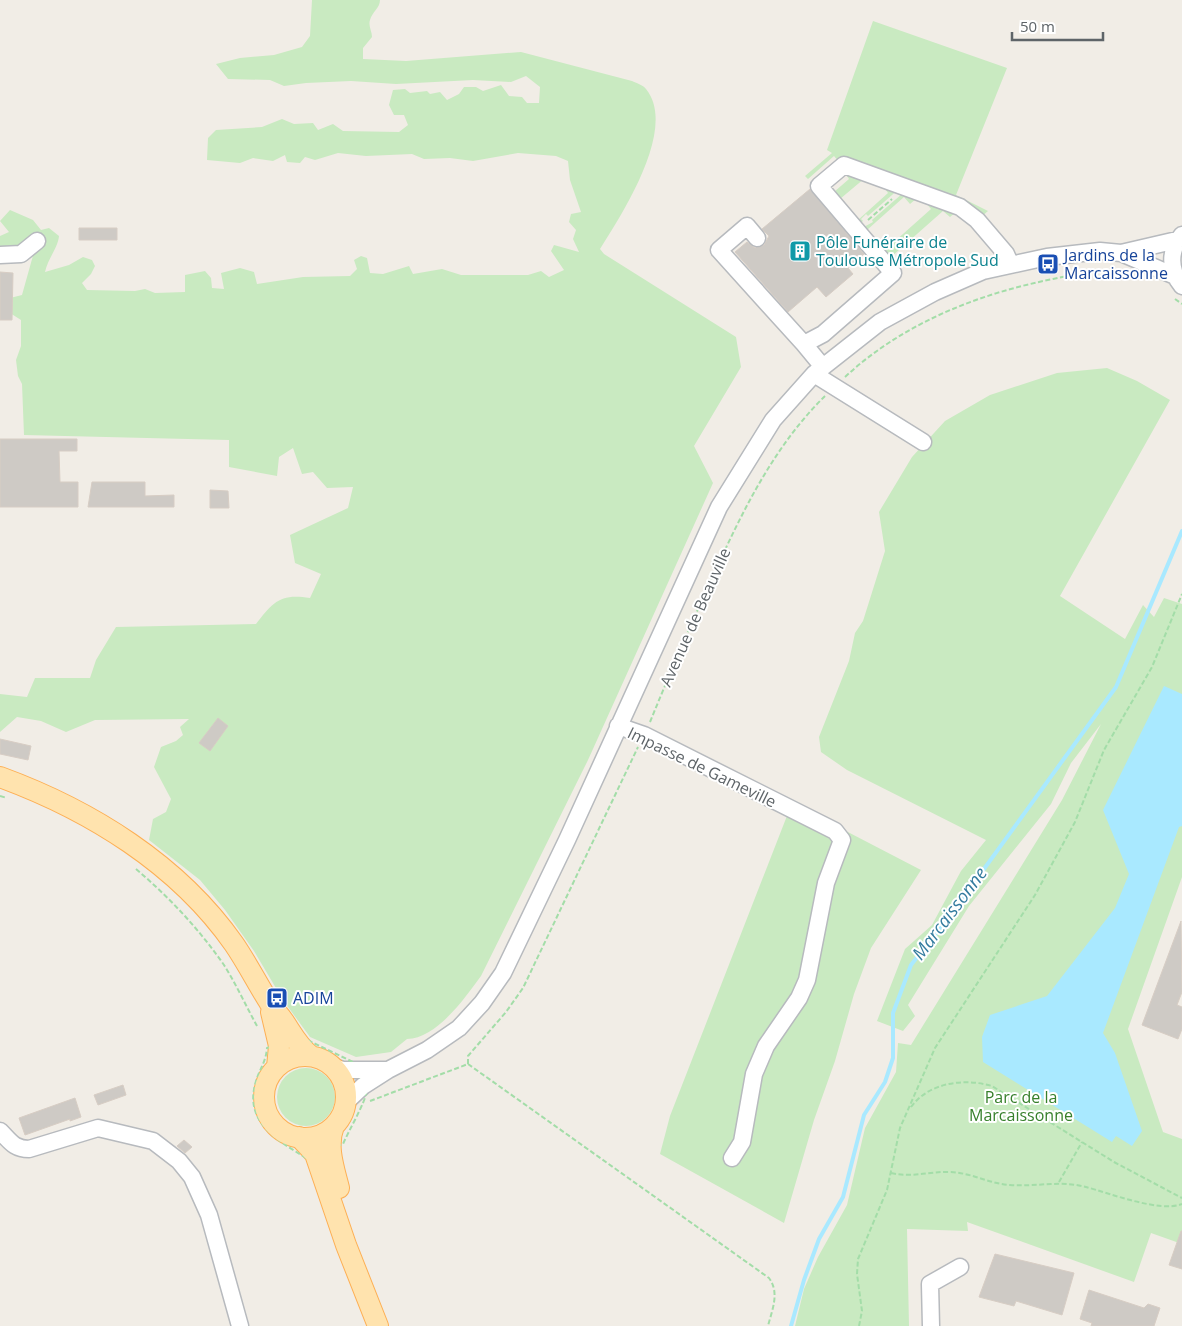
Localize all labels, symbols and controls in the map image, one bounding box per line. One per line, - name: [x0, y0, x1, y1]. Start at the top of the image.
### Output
- scale bar: [1012, 10, 1103, 42]
- text: 50 m: [1020, 16, 1055, 36]
- place label: Pôle Funéraire de Toulouse Métropole Sud: [816, 231, 999, 271]
- building icon: Pôle Funéraire de Toulouse Métropole Sud: [788, 239, 812, 263]
- place label: Jardins de la Marcaissonne: [1062, 244, 1168, 284]
- bus stop icon: Jardins de la Marcaissonne: [1036, 252, 1060, 276]
- street label: Avenue de Beauville: [654, 544, 736, 690]
- street label: Impasse de Gameville: [624, 721, 780, 813]
- water label: Marcaissonne: [906, 862, 992, 964]
- bus stop icon: ADIM: [265, 986, 289, 1010]
- place label: ADIM: [293, 987, 334, 1009]
- park label: Parc de la Marcaissonne: [969, 1086, 1073, 1126]

